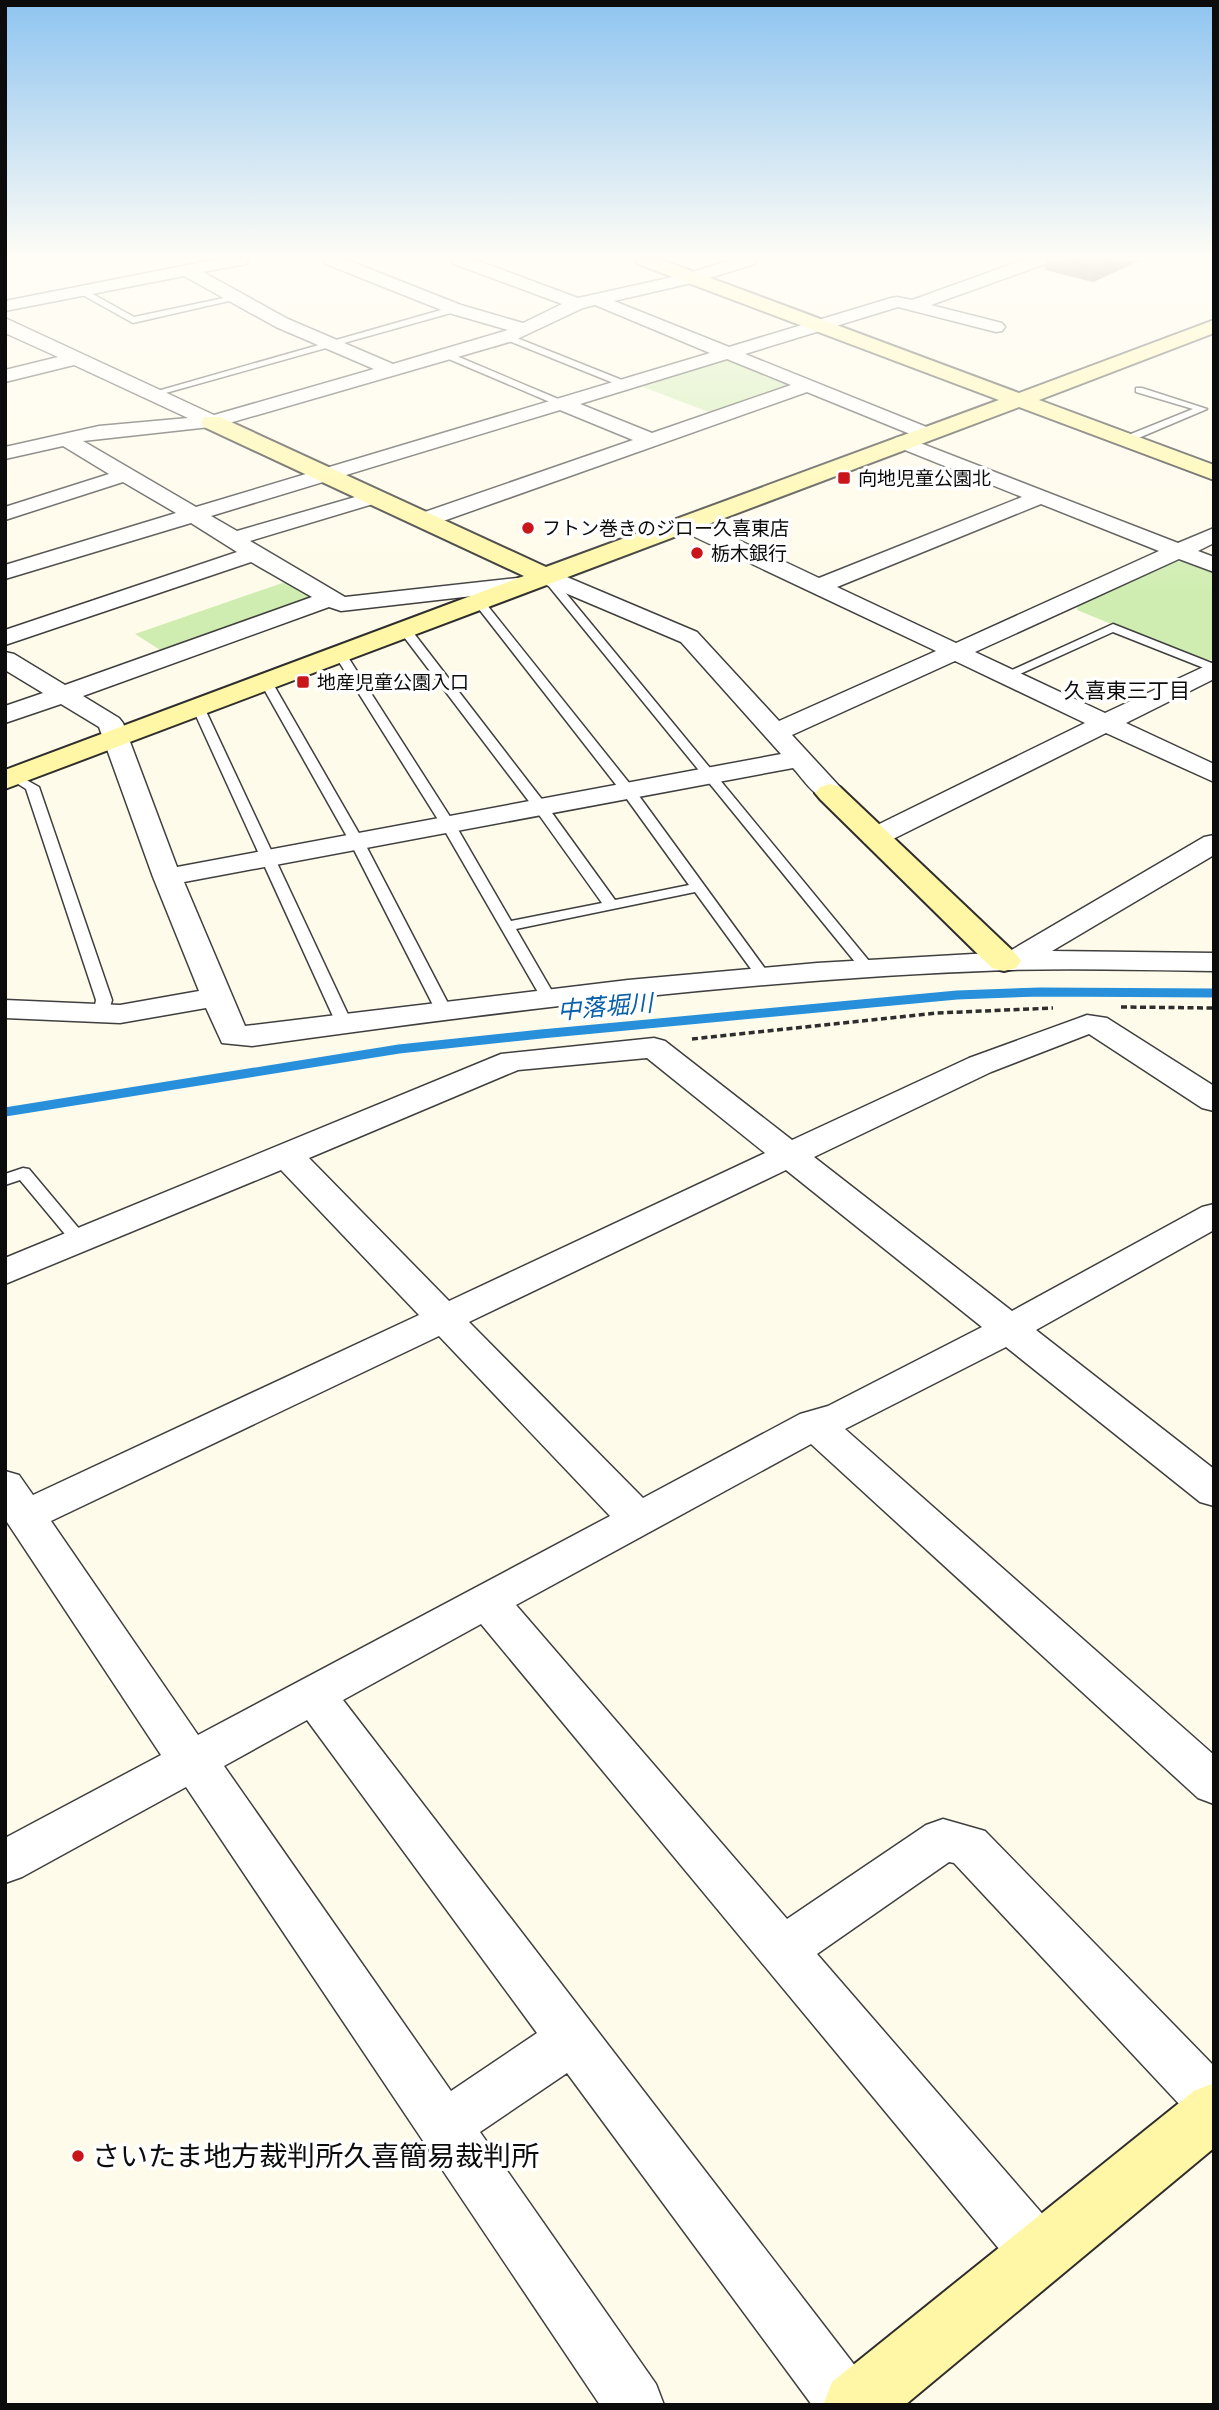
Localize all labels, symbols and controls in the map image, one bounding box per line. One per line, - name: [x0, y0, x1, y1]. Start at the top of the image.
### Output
- place label: 向地児童公園北: [858, 465, 991, 491]
- marker: 向地児童公園北: [836, 470, 852, 486]
- place label: フトン巻きのジロー久喜東店: [542, 515, 789, 541]
- marker: フトン巻きのジロー久喜東店: [520, 520, 536, 536]
- place label: 栃木銀行: [711, 540, 787, 566]
- marker: 栃木銀行: [689, 545, 705, 561]
- place label: 地産児童公園入口: [317, 669, 469, 695]
- marker: 地産児童公園入口: [295, 674, 311, 690]
- district label: 久喜東三丁目: [1064, 676, 1190, 705]
- water label: 中落堀川: [556, 986, 657, 1027]
- place label: さいたま地方裁判所久喜簡易裁判所: [92, 2137, 539, 2175]
- marker: さいたま地方裁判所久喜簡易裁判所: [70, 2148, 86, 2164]

